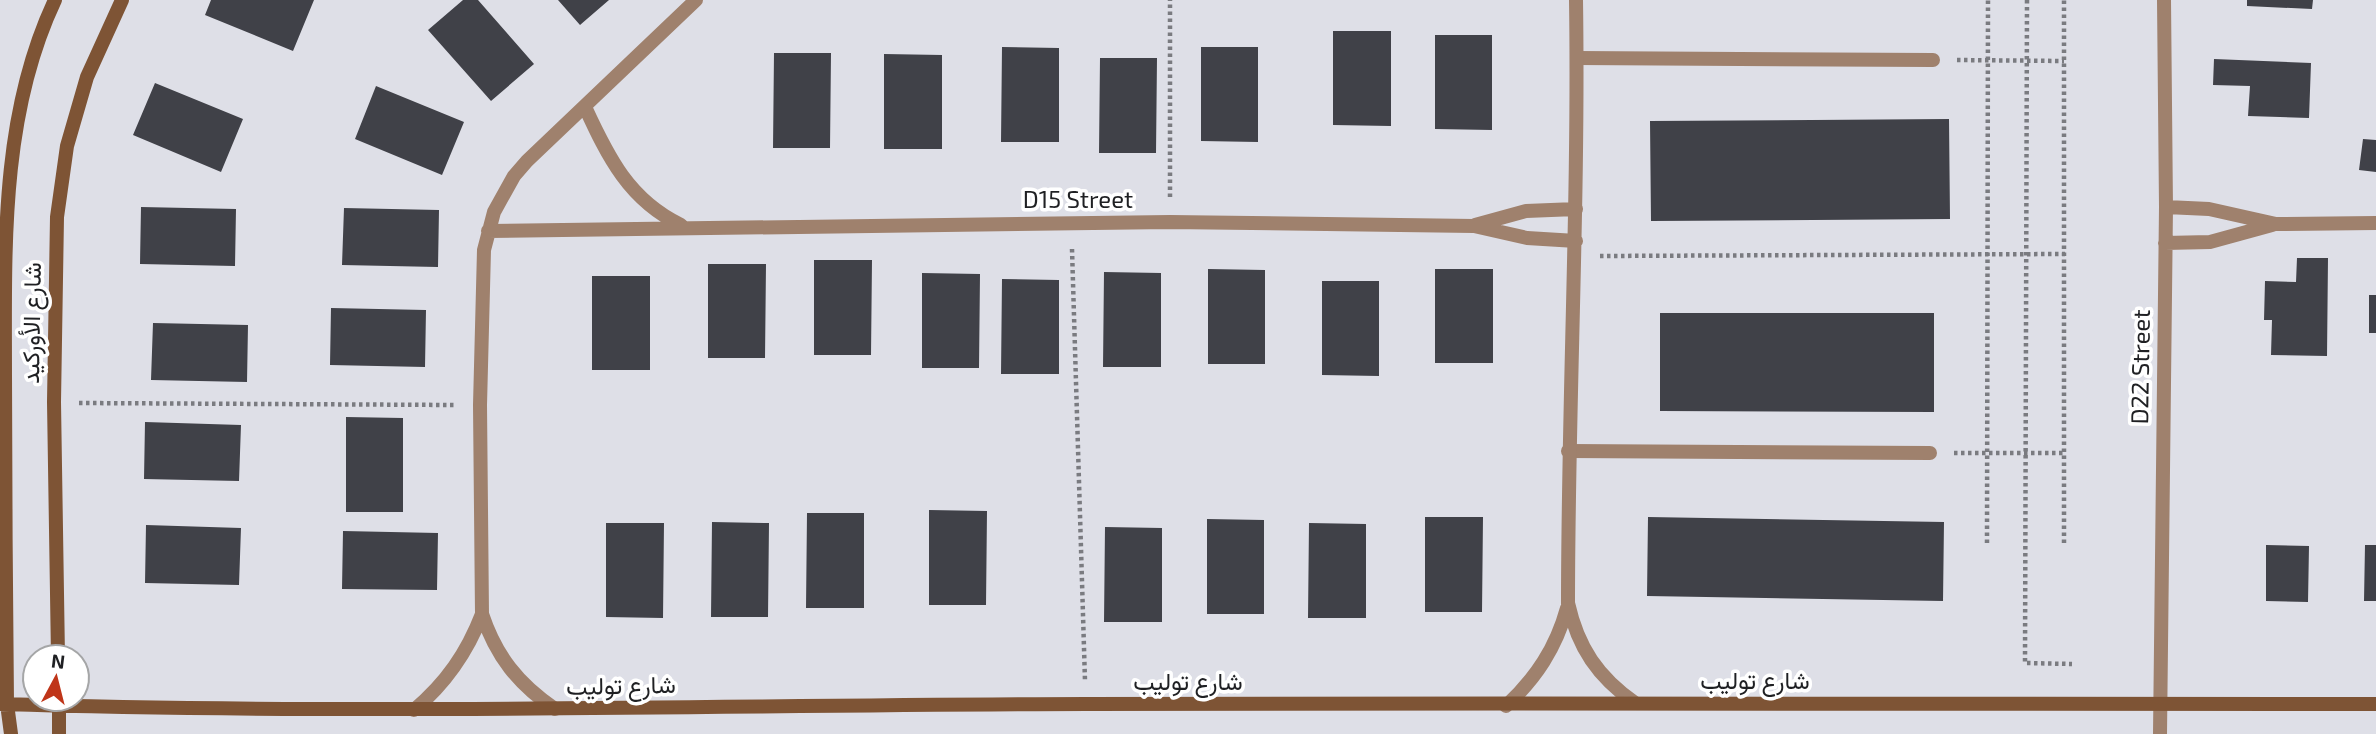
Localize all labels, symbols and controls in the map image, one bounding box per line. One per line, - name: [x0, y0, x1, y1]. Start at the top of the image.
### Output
- street label: D15 Street: [1023, 184, 1133, 213]
- street label: شارع الأوركيد: [15, 262, 49, 384]
- street label: D22 Street: [2124, 309, 2155, 425]
- north arrow: [21, 643, 91, 713]
- text: N: [50, 648, 66, 673]
- street label: شارع توليب: [1700, 665, 1810, 697]
- street label: شارع توليب: [1133, 666, 1243, 698]
- street label: شارع توليب: [566, 669, 676, 703]

